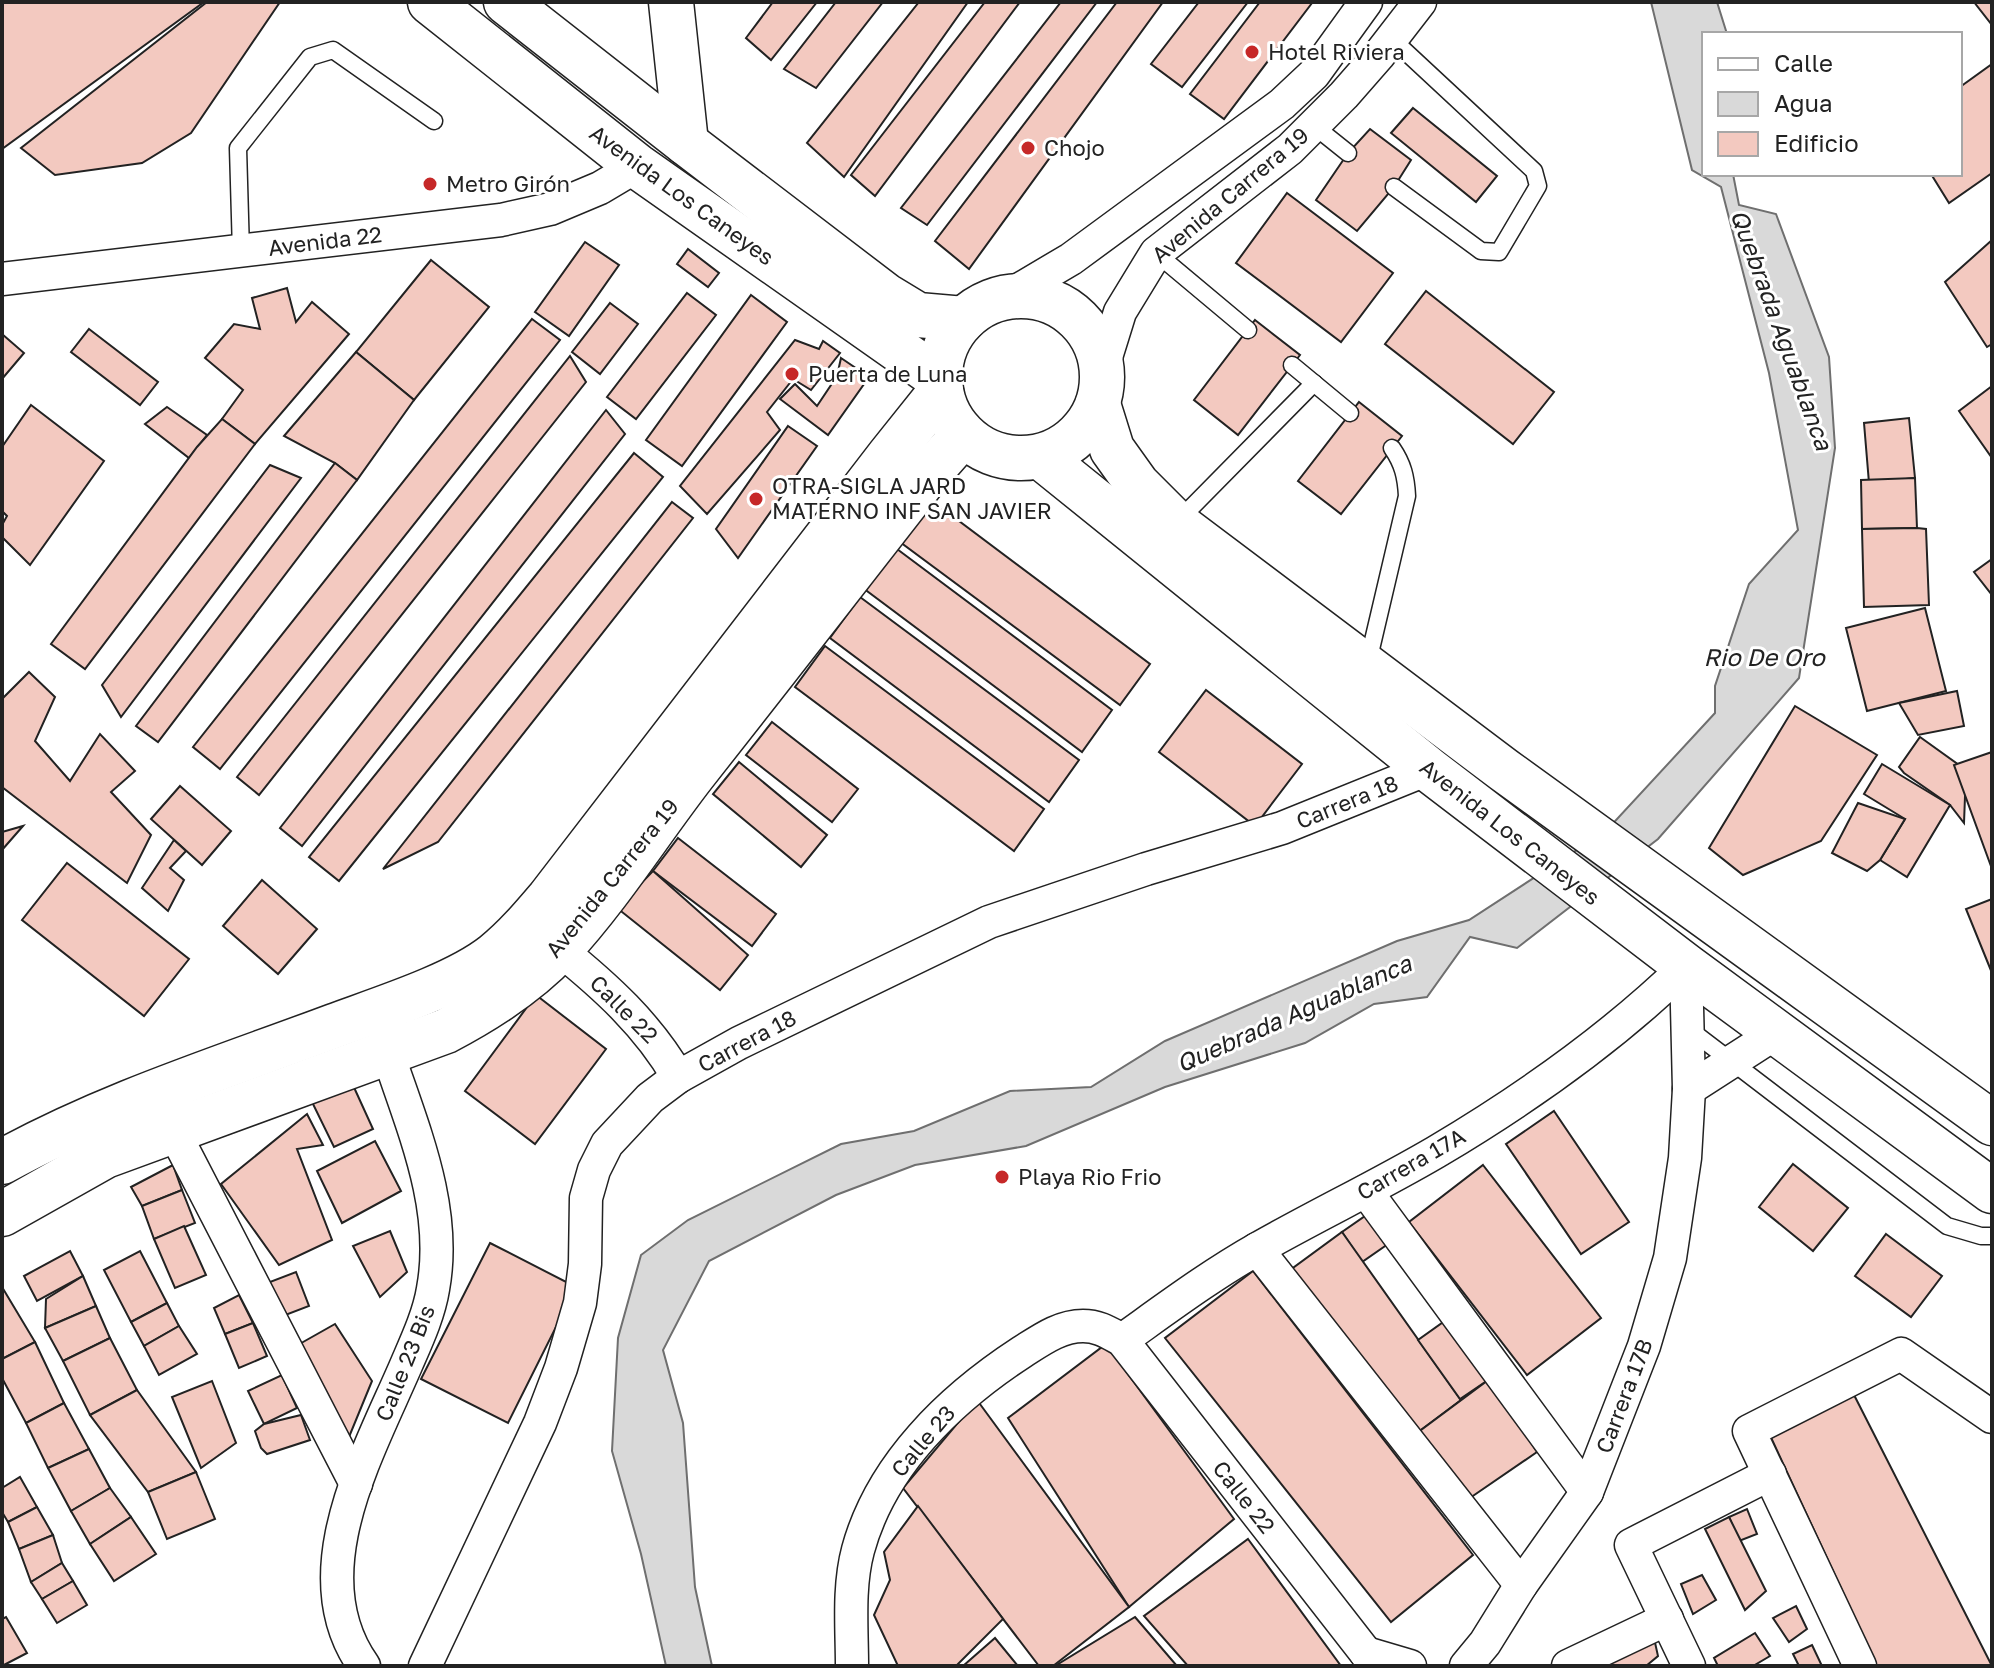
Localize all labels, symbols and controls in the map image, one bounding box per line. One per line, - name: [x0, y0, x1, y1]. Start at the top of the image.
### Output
- legend: [1702, 32, 1962, 176]
- place label: Hotel Riviera: [1268, 38, 1405, 65]
- marker: Hotel Riviera: [1243, 43, 1261, 61]
- text: Calle: [1774, 48, 1833, 77]
- text: Agua: [1774, 88, 1833, 117]
- street label: Avenida Los Caneyes: [585, 119, 780, 271]
- street label: Avenida Carrera 19: [1146, 121, 1314, 268]
- text: Edificio: [1774, 128, 1859, 157]
- place label: Chojo: [1044, 134, 1105, 161]
- marker: Chojo: [1019, 139, 1037, 157]
- place label: Metro Girón: [446, 170, 570, 197]
- marker: Metro Girón: [421, 175, 439, 193]
- water label: Quebrada Aguablanca: [1724, 205, 1840, 455]
- street label: Avenida 22: [266, 220, 383, 261]
- place label: Puerta de Luna: [808, 360, 967, 387]
- marker: Puerta de Luna: [783, 365, 801, 383]
- place label: OTRA-SIGLA JARD MATERNO INF SAN JAVIER: [772, 472, 1052, 524]
- marker: OTRA-SIGLA JARD MATERNO INF SAN JAVIER: [747, 490, 765, 508]
- water label: Rio De Oro: [1703, 642, 1826, 671]
- street label: Avenida Los Caneyes: [1415, 753, 1606, 910]
- street label: Carrera 18: [1292, 769, 1402, 834]
- street label: Avenida Carrera 19: [539, 793, 684, 962]
- water label: Quebrada Aguablanca: [1171, 947, 1417, 1078]
- street label: Calle 22: [585, 969, 664, 1048]
- street label: Carrera 18: [693, 1003, 801, 1078]
- street label: Carrera 17A: [1352, 1122, 1470, 1205]
- place label: Playa Rio Frio: [1018, 1163, 1161, 1190]
- marker: Playa Rio Frio: [993, 1168, 1011, 1186]
- street label: Calle 23 Bis: [369, 1301, 440, 1425]
- street label: Carrera 17B: [1589, 1335, 1658, 1457]
- street label: Calle 23: [885, 1399, 960, 1482]
- street label: Calle 22: [1208, 1455, 1281, 1539]

